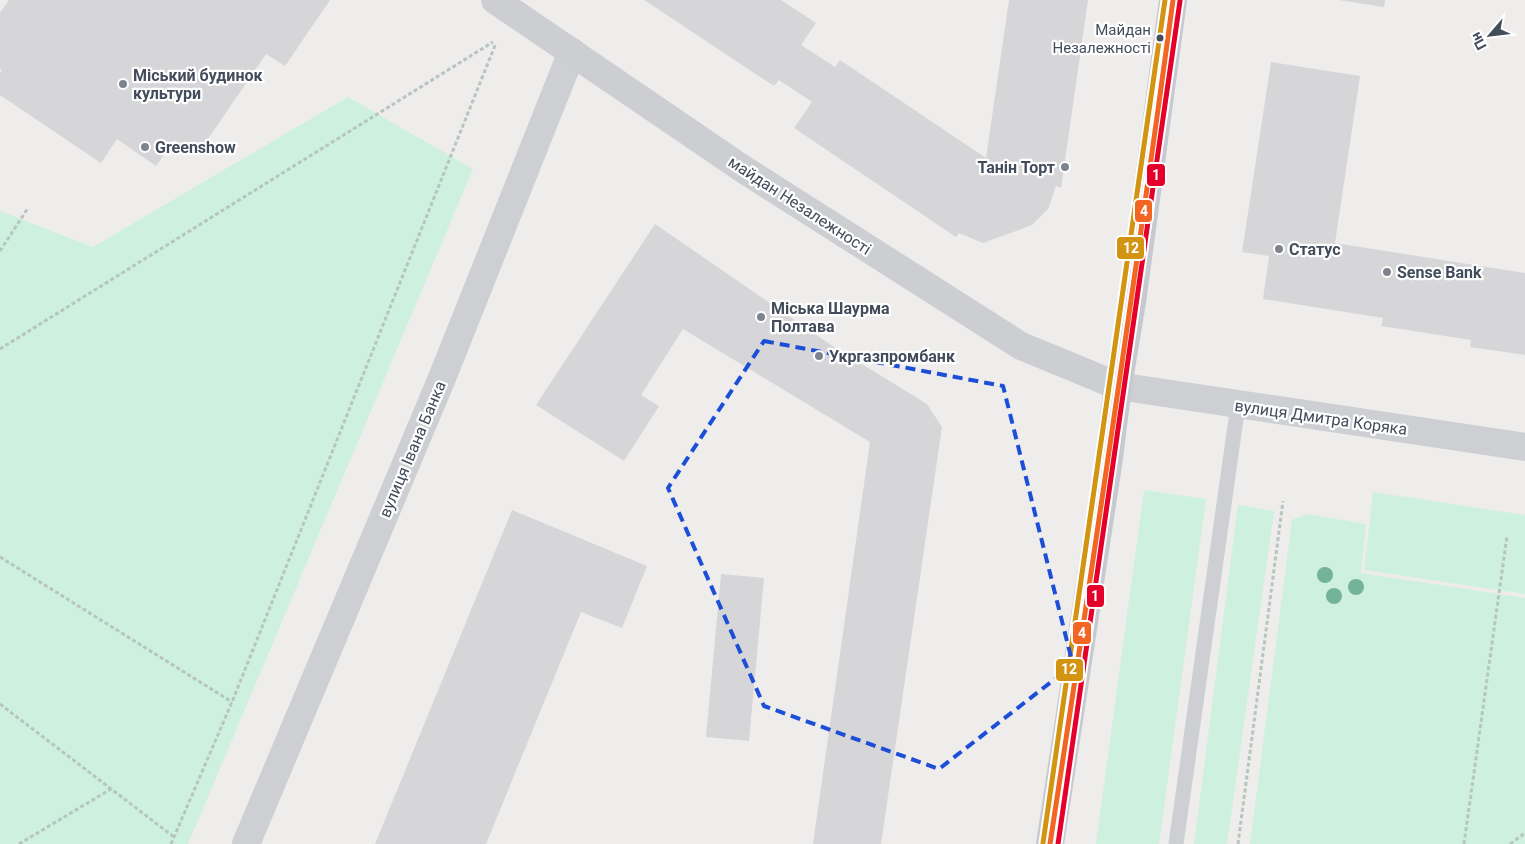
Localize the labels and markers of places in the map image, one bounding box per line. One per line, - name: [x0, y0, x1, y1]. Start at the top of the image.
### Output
- place label: Майдан Незалежності: [1053, 21, 1151, 57]
- marker: Майдан Незалежності: [1155, 33, 1165, 43]
- place label: Міський будинок культури: [133, 66, 263, 103]
- marker: Міський будинок культури: [117, 78, 129, 90]
- place label: Greenshow: [155, 138, 236, 157]
- marker: Greenshow: [139, 141, 151, 153]
- place label: Танін Торт: [977, 158, 1055, 177]
- marker: Танін Торт: [1059, 161, 1071, 173]
- place label: Статус: [1289, 240, 1340, 259]
- marker: Статус: [1273, 243, 1285, 255]
- place label: Sense Bank: [1397, 263, 1482, 282]
- marker: Sense Bank: [1381, 266, 1393, 278]
- place label: Міська Шаурма Полтава: [771, 299, 890, 336]
- marker: Міська Шаурма Полтава: [755, 311, 767, 323]
- place label: Укргазпромбанк: [829, 347, 956, 366]
- marker: Укргазпромбанк: [813, 350, 825, 362]

